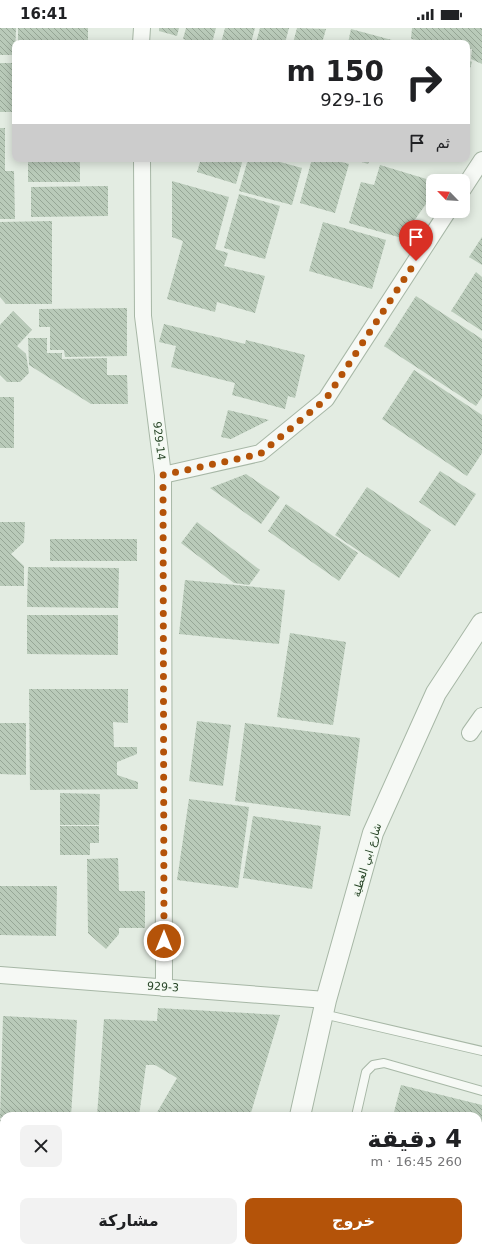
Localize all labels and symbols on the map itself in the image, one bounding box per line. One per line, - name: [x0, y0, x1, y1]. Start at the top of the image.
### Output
- north arrow: [426, 174, 470, 218]
- pin: [399, 220, 433, 261]
- street label: 929-14: [150, 421, 168, 461]
- street label: شارع ابي العطية: [350, 821, 384, 899]
- position arrow: [143, 920, 185, 962]
- street label: 929-3: [147, 979, 179, 995]

